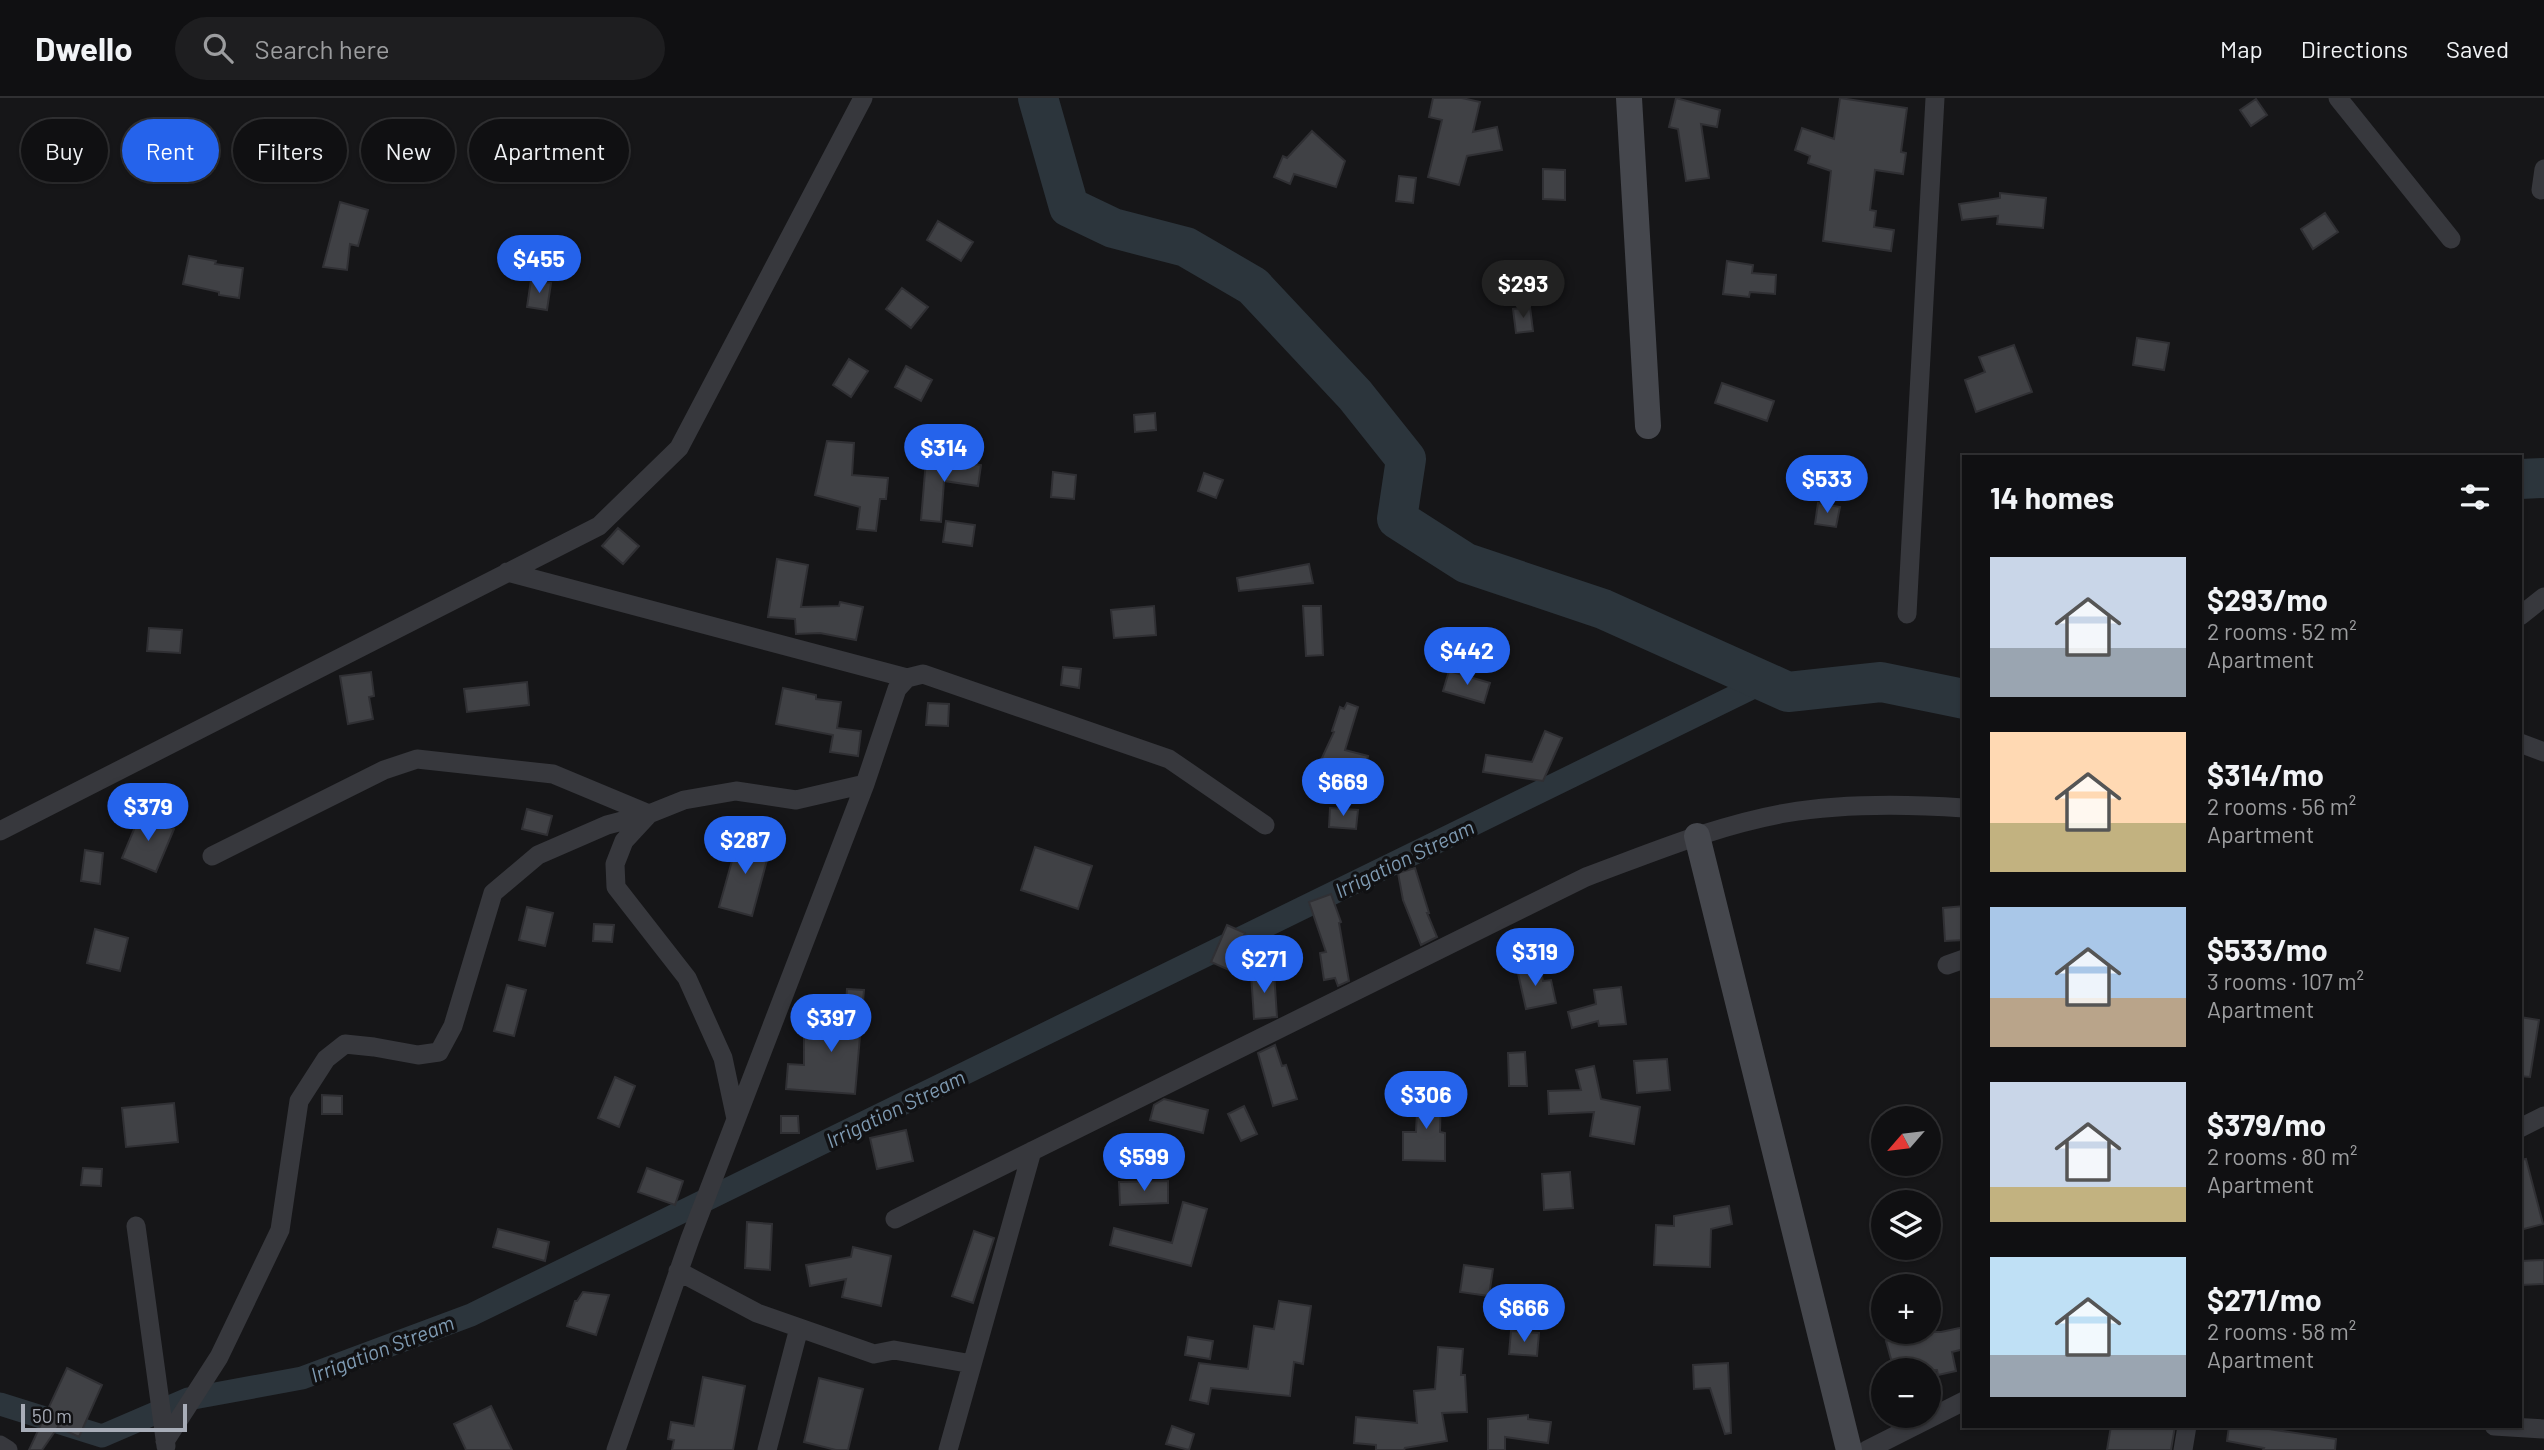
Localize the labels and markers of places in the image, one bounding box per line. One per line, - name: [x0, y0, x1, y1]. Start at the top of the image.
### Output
- pin: $455: [498, 236, 580, 295]
- pin: $293: [1482, 260, 1564, 320]
- pin: $314: [903, 424, 985, 484]
- pin: $533: [1786, 456, 1868, 515]
- pin: $442: [1426, 628, 1508, 687]
- pin: $669: [1302, 758, 1384, 818]
- pin: $379: [107, 784, 189, 843]
- pin: $287: [704, 816, 786, 876]
- pin: $319: [1494, 928, 1576, 988]
- pin: $271: [1223, 936, 1305, 995]
- pin: $397: [790, 995, 872, 1054]
- pin: $306: [1385, 1072, 1467, 1131]
- pin: $599: [1103, 1134, 1185, 1193]
- pin: $666: [1483, 1284, 1565, 1344]

